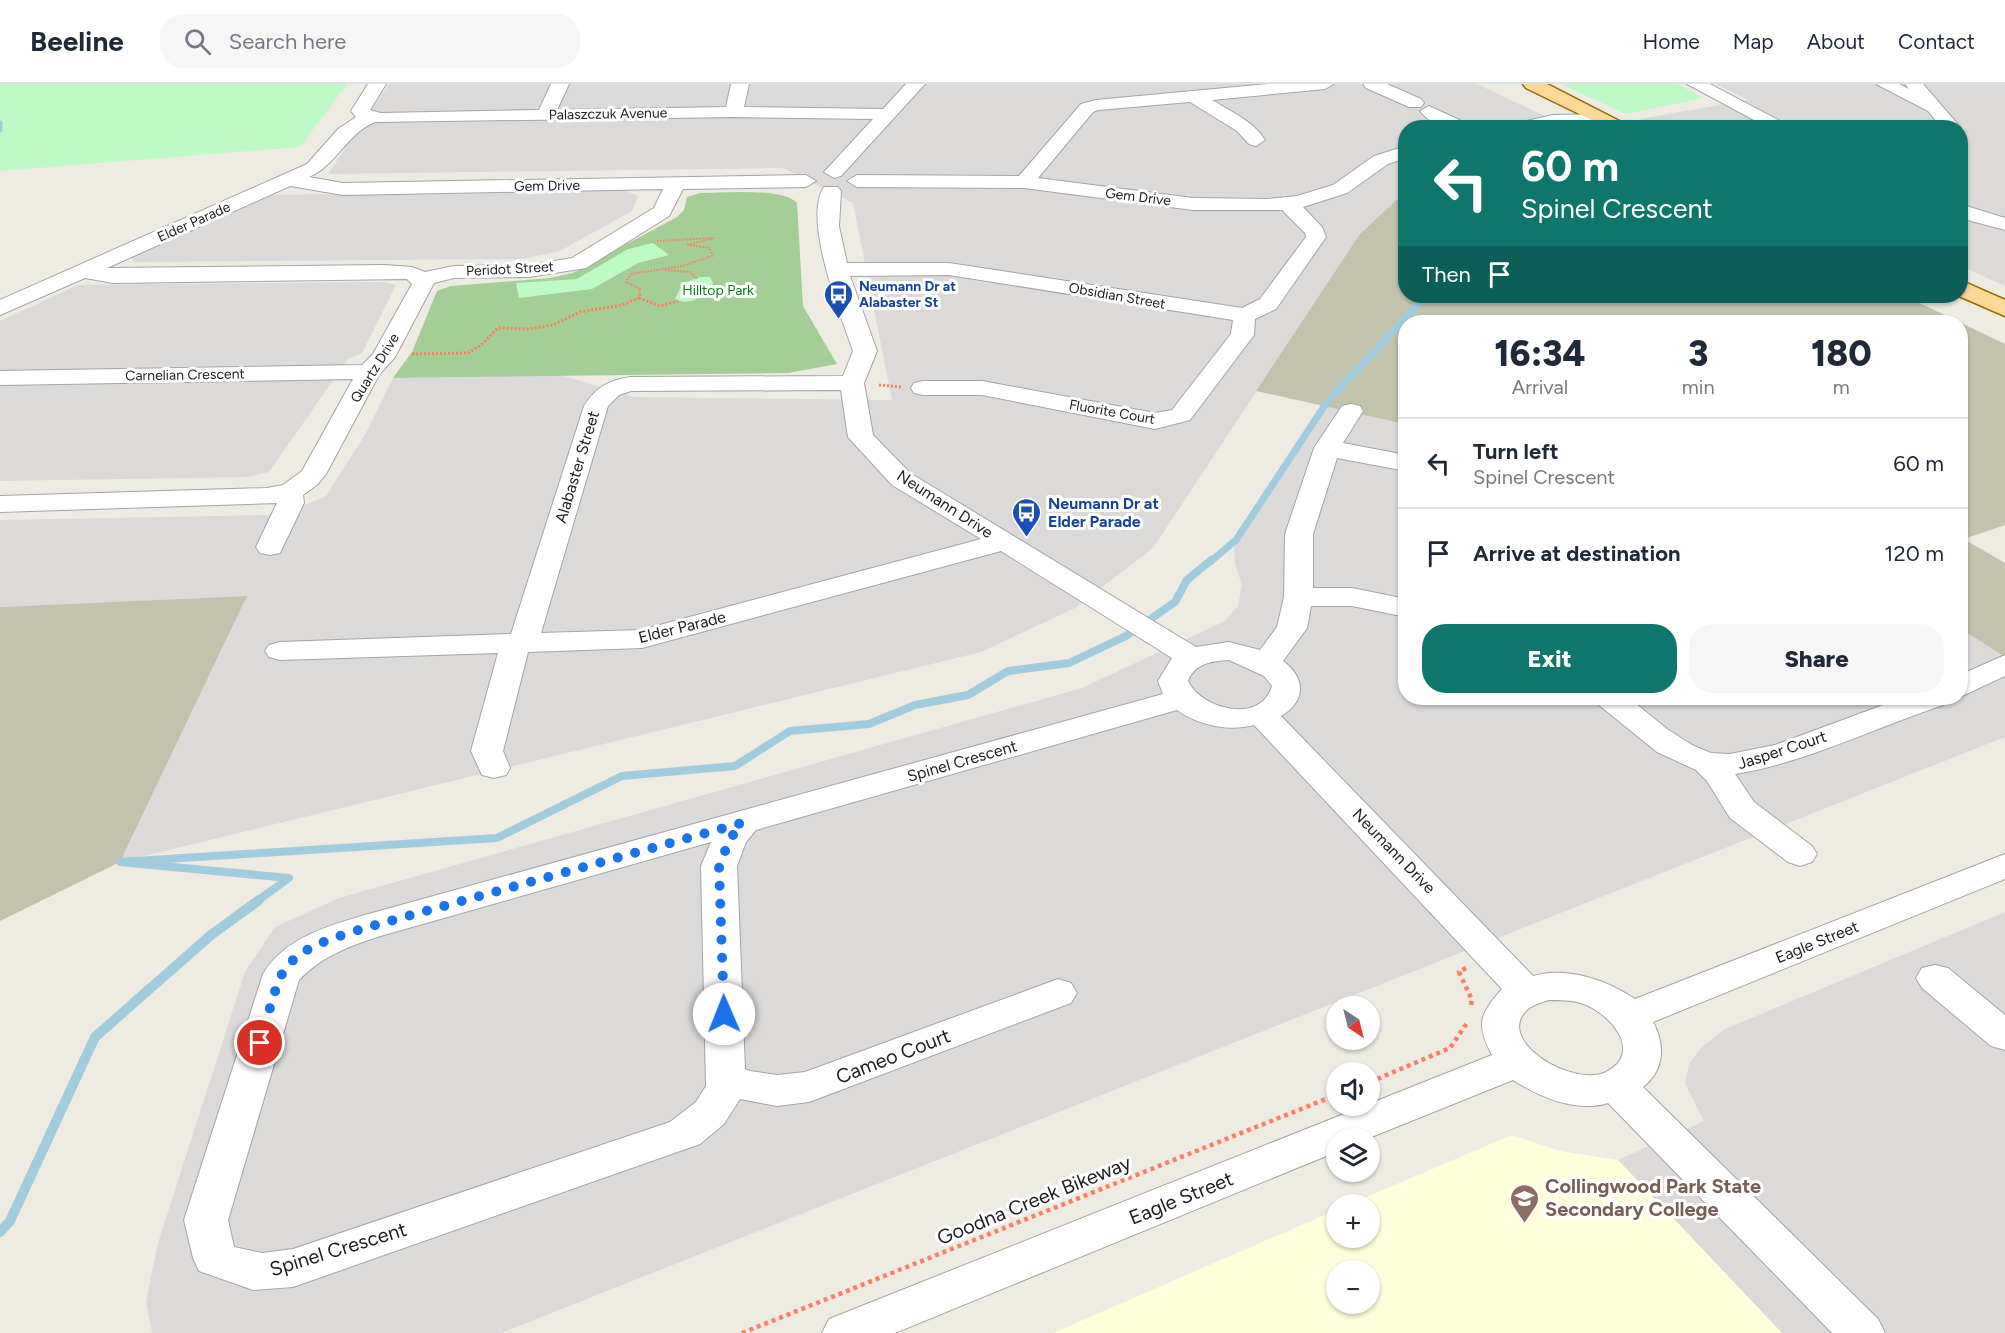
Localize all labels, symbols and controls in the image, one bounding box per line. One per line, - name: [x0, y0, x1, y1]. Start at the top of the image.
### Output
- search box: [160, 14, 580, 68]
- text: Beeline: [30, 24, 124, 58]
- icon: search: [181, 25, 214, 58]
- text: Search here: [229, 28, 346, 55]
- text: Home: [1643, 29, 1700, 54]
- text: Map: [1733, 29, 1774, 54]
- text: About: [1807, 29, 1865, 54]
- text: Contact: [1898, 29, 1975, 54]
- street label: Palaszczuk Avenue: [549, 104, 668, 124]
- text: 60 m: [1521, 141, 1619, 192]
- icon: left: [1422, 144, 1500, 222]
- street label: Gem Drive: [514, 177, 581, 195]
- street label: Gem Drive: [1104, 185, 1172, 210]
- text: Spinel Crescent: [1521, 192, 1713, 225]
- street label: Elder Parade: [155, 198, 234, 246]
- street label: Peridot Street: [466, 258, 554, 280]
- icon: arrive: [1483, 258, 1516, 291]
- text: Then: [1422, 261, 1471, 288]
- bus stop icon: Neumann Dr at Alabaster St: [822, 278, 854, 320]
- place label: Neumann Dr at Alabaster St: [859, 278, 956, 311]
- street label: Obsidian Street: [1067, 279, 1167, 313]
- park label: Hilltop Park: [682, 282, 754, 299]
- street label: Quartz Drive: [347, 330, 403, 406]
- text: 16:34: [1494, 332, 1586, 375]
- text: 3: [1688, 332, 1708, 375]
- text: 180: [1811, 332, 1872, 375]
- street label: Carnelian Crescent: [125, 365, 245, 385]
- text: Arrival: [1512, 375, 1568, 399]
- text: min: [1682, 375, 1715, 399]
- text: m: [1833, 375, 1850, 399]
- street label: Fluorite Court: [1068, 396, 1156, 428]
- street label: Alabaster Street: [551, 409, 603, 525]
- text: Turn left: [1473, 438, 1559, 465]
- icon: left: [1422, 447, 1455, 480]
- text: 60 m: [1893, 450, 1944, 477]
- text: Spinel Crescent: [1473, 465, 1615, 489]
- street label: Neumann Drive: [893, 466, 997, 542]
- place label: Neumann Dr at Elder Parade: [1048, 494, 1159, 531]
- bus stop icon: Neumann Dr at Elder Parade: [1011, 496, 1043, 538]
- icon: arrive: [1422, 537, 1455, 570]
- text: Arrive at destination: [1473, 540, 1681, 567]
- text: 120 m: [1884, 540, 1944, 567]
- street label: Elder Parade: [636, 607, 728, 647]
- button: Exit: [1422, 624, 1677, 693]
- button: Share: [1689, 624, 1944, 693]
- street label: Jasper Court: [1735, 727, 1829, 773]
- street label: Spinel Crescent: [905, 736, 1019, 786]
- street label: Neumann Drive: [1349, 805, 1439, 898]
- street label: Eagle Street: [1773, 917, 1861, 967]
- position arrow: [692, 982, 756, 1046]
- north arrow: [1326, 996, 1380, 1050]
- map controls: [1326, 996, 1380, 1314]
- pin: [234, 1017, 285, 1068]
- street label: Cameo Court: [832, 1023, 954, 1089]
- icon: arrive: [243, 1026, 276, 1059]
- button: sound: [1326, 1062, 1380, 1116]
- button: layers: [1326, 1128, 1380, 1182]
- street label: Goodna Creek Bikeway: [933, 1150, 1135, 1250]
- street label: Eagle Street: [1125, 1166, 1237, 1230]
- place label: Collingwood Park State Secondary College: [1545, 1174, 1761, 1221]
- school or university icon: Collingwood Park State Secondary College: [1508, 1182, 1540, 1224]
- button: +: [1326, 1194, 1380, 1248]
- street label: Spinel Crescent: [267, 1217, 409, 1281]
- button: −: [1326, 1260, 1380, 1314]

